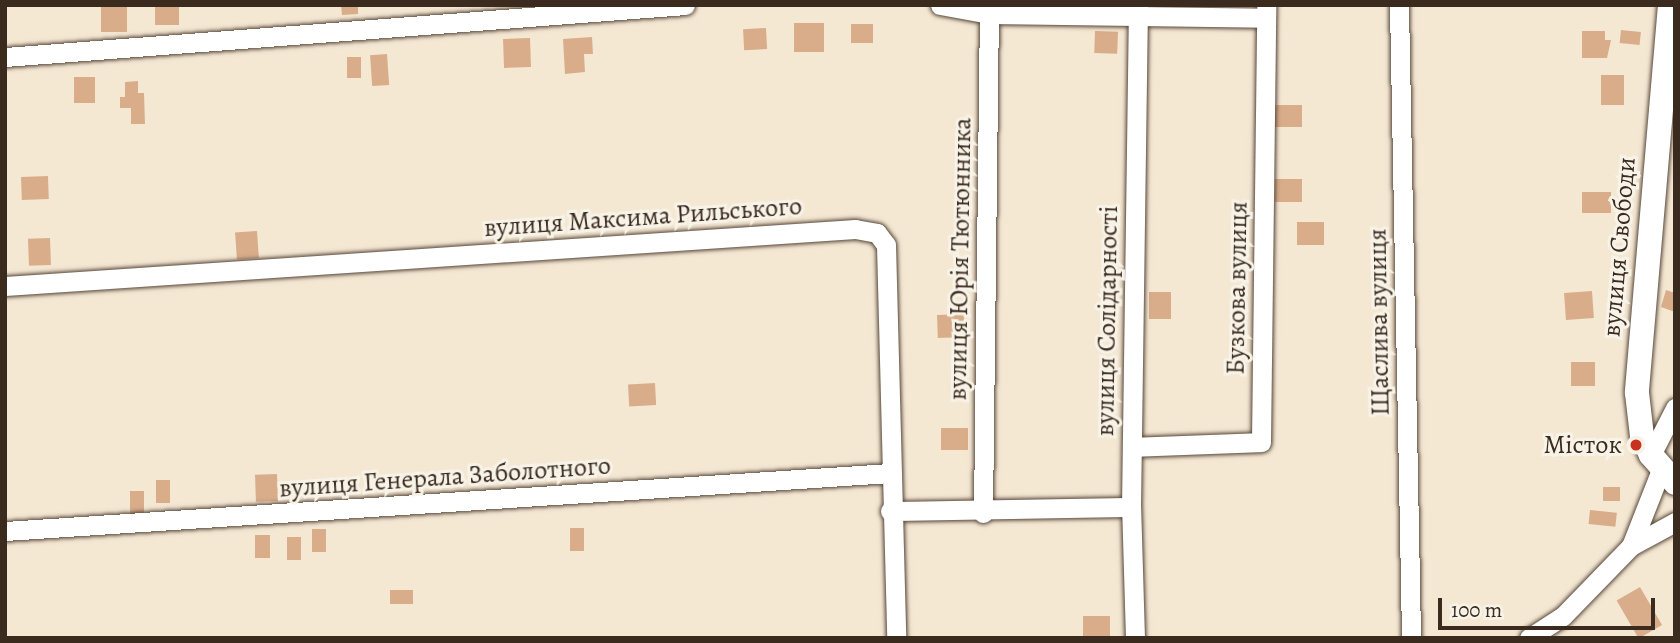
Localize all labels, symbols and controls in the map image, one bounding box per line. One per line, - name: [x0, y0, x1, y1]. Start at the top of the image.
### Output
- street label: вулиця Юрія Тютюнника: [942, 117, 978, 401]
- street label: вулиця Свободи: [1596, 156, 1642, 338]
- street label: вулиця Максима Рильського: [483, 190, 803, 244]
- street label: Бузкова вулиця: [1220, 201, 1254, 375]
- street label: вулиця Солідарності: [1089, 206, 1125, 436]
- street label: Щаслива вулиця: [1362, 228, 1396, 416]
- place label: Місток: [1543, 429, 1622, 461]
- marker: Місток: [1628, 437, 1644, 453]
- street label: вулиця Генерала Заболотного: [278, 450, 612, 504]
- scale bar: [1442, 584, 1659, 628]
- text: 100 m: [1451, 596, 1502, 624]

